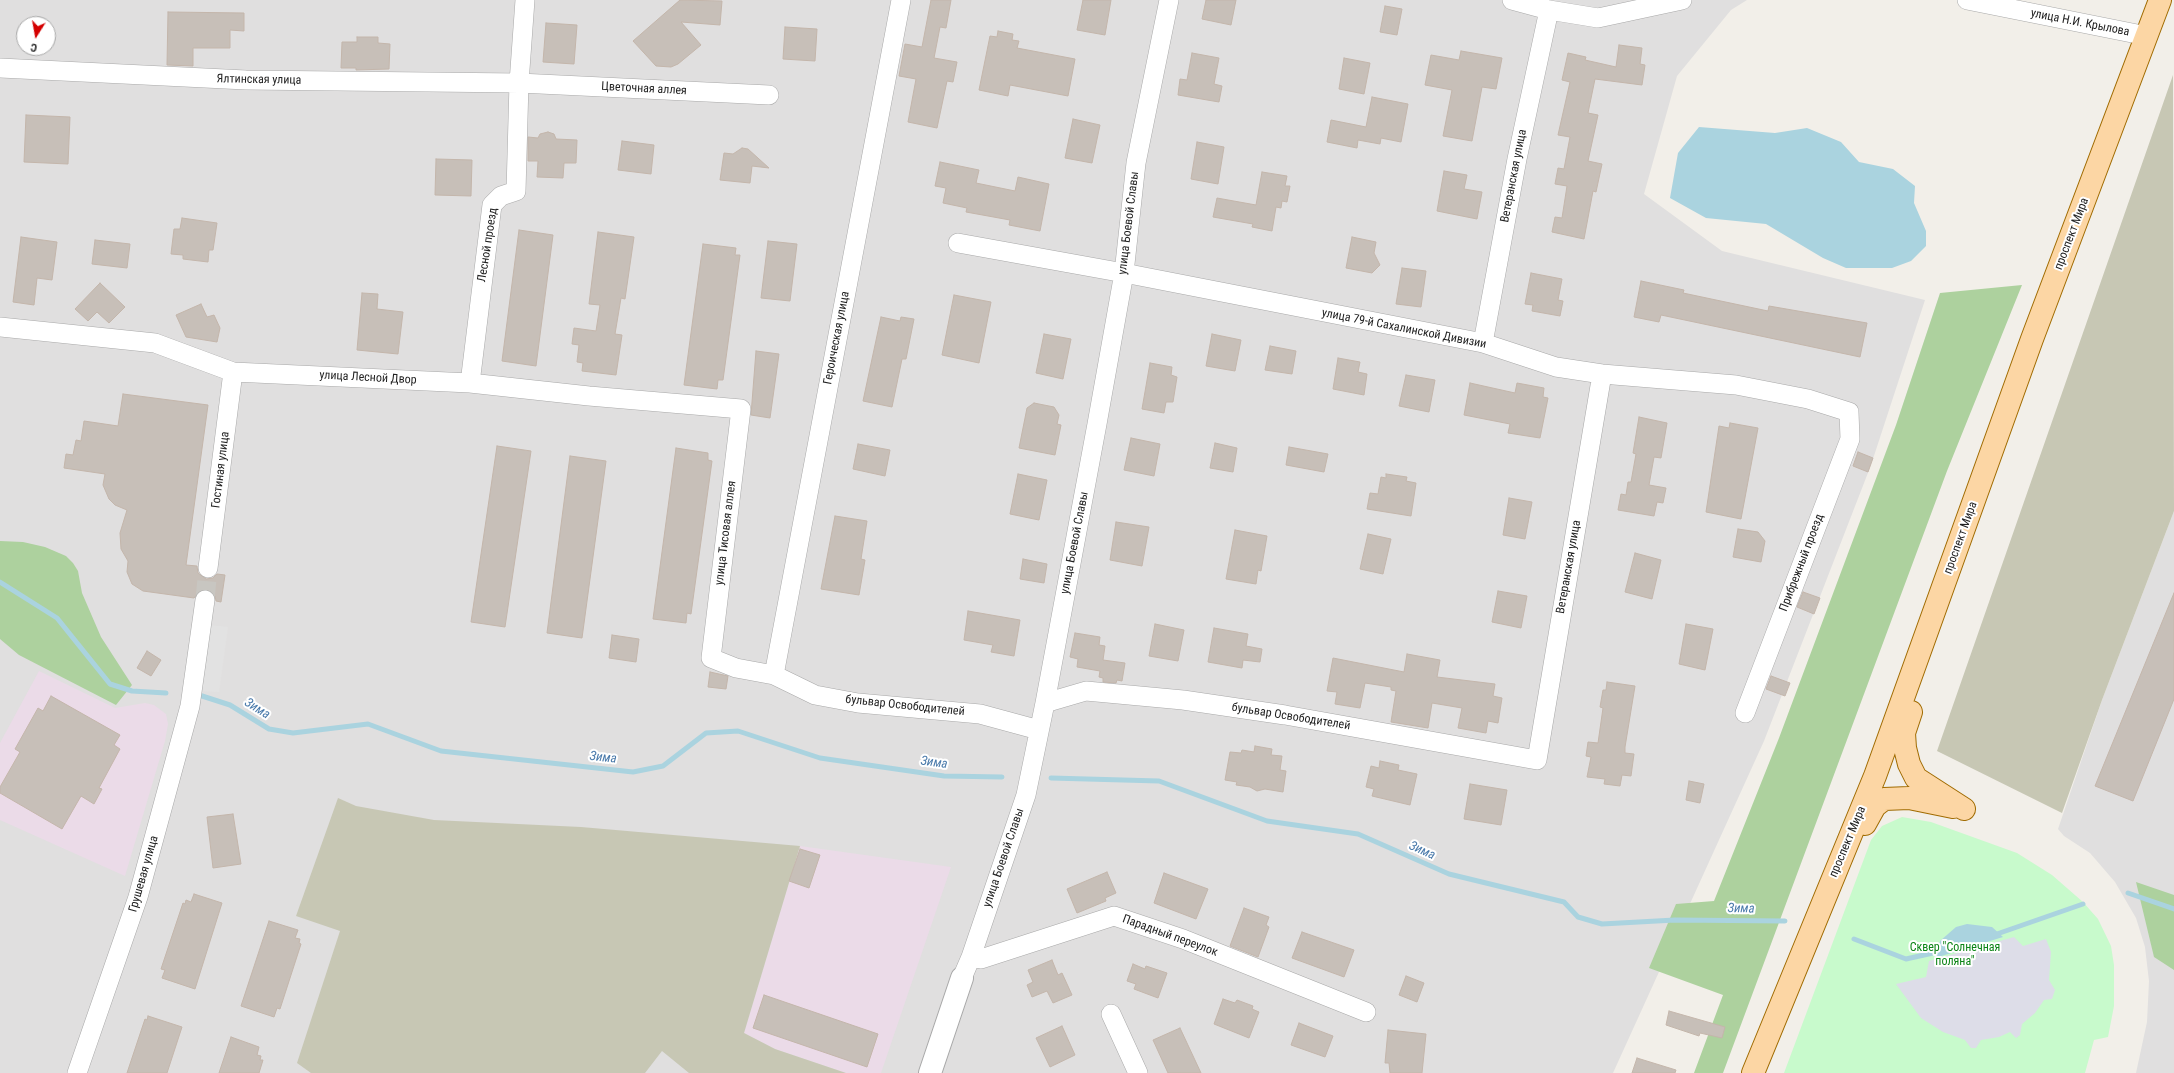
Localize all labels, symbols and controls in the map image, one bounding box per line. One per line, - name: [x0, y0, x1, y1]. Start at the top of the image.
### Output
- street label: улица Н.И. Крылова: [2029, 6, 2131, 40]
- north arrow: [16, 16, 56, 56]
- text: С: [29, 40, 38, 54]
- street label: Ялтинская улица: [216, 72, 302, 88]
- street label: Цветочная аллея: [601, 80, 687, 98]
- street label: Ветеранская улица: [1498, 128, 1530, 224]
- street label: улица Боевой Славы: [1116, 171, 1142, 275]
- street label: проспект Мира: [2052, 196, 2092, 272]
- street label: Лесной проезд: [475, 207, 501, 283]
- street label: Героическая улица: [821, 290, 853, 386]
- street label: улица 79-й Сахалинской Дивизии: [1321, 306, 1487, 352]
- street label: улица Лесной Двор: [319, 368, 417, 388]
- street label: Гостиная улица: [209, 431, 233, 509]
- street label: улица Тисовая аллея: [712, 480, 740, 586]
- street label: улица Боевой Славы: [1058, 491, 1092, 595]
- street label: проспект Мира: [1941, 500, 1981, 576]
- street label: Прибрежный проезд: [1777, 512, 1827, 614]
- street label: Ветеранская улица: [1554, 519, 1584, 615]
- street label: бульвар Освободителей: [845, 693, 965, 719]
- water label: Зима: [241, 695, 273, 723]
- street label: бульвар Освободителей: [1231, 701, 1351, 733]
- water label: Зима: [589, 749, 617, 767]
- water label: Зима: [920, 754, 948, 772]
- street label: проспект Мира: [1827, 804, 1869, 880]
- street label: улица Боевой Славы: [980, 807, 1028, 909]
- street label: Грушевая улица: [126, 834, 162, 914]
- water label: Зима: [1406, 838, 1438, 864]
- water label: Зима: [1727, 901, 1755, 917]
- street label: Парадный переулок: [1120, 912, 1220, 960]
- park label: Сквер "Солнечная поляна": [1910, 941, 2000, 969]

